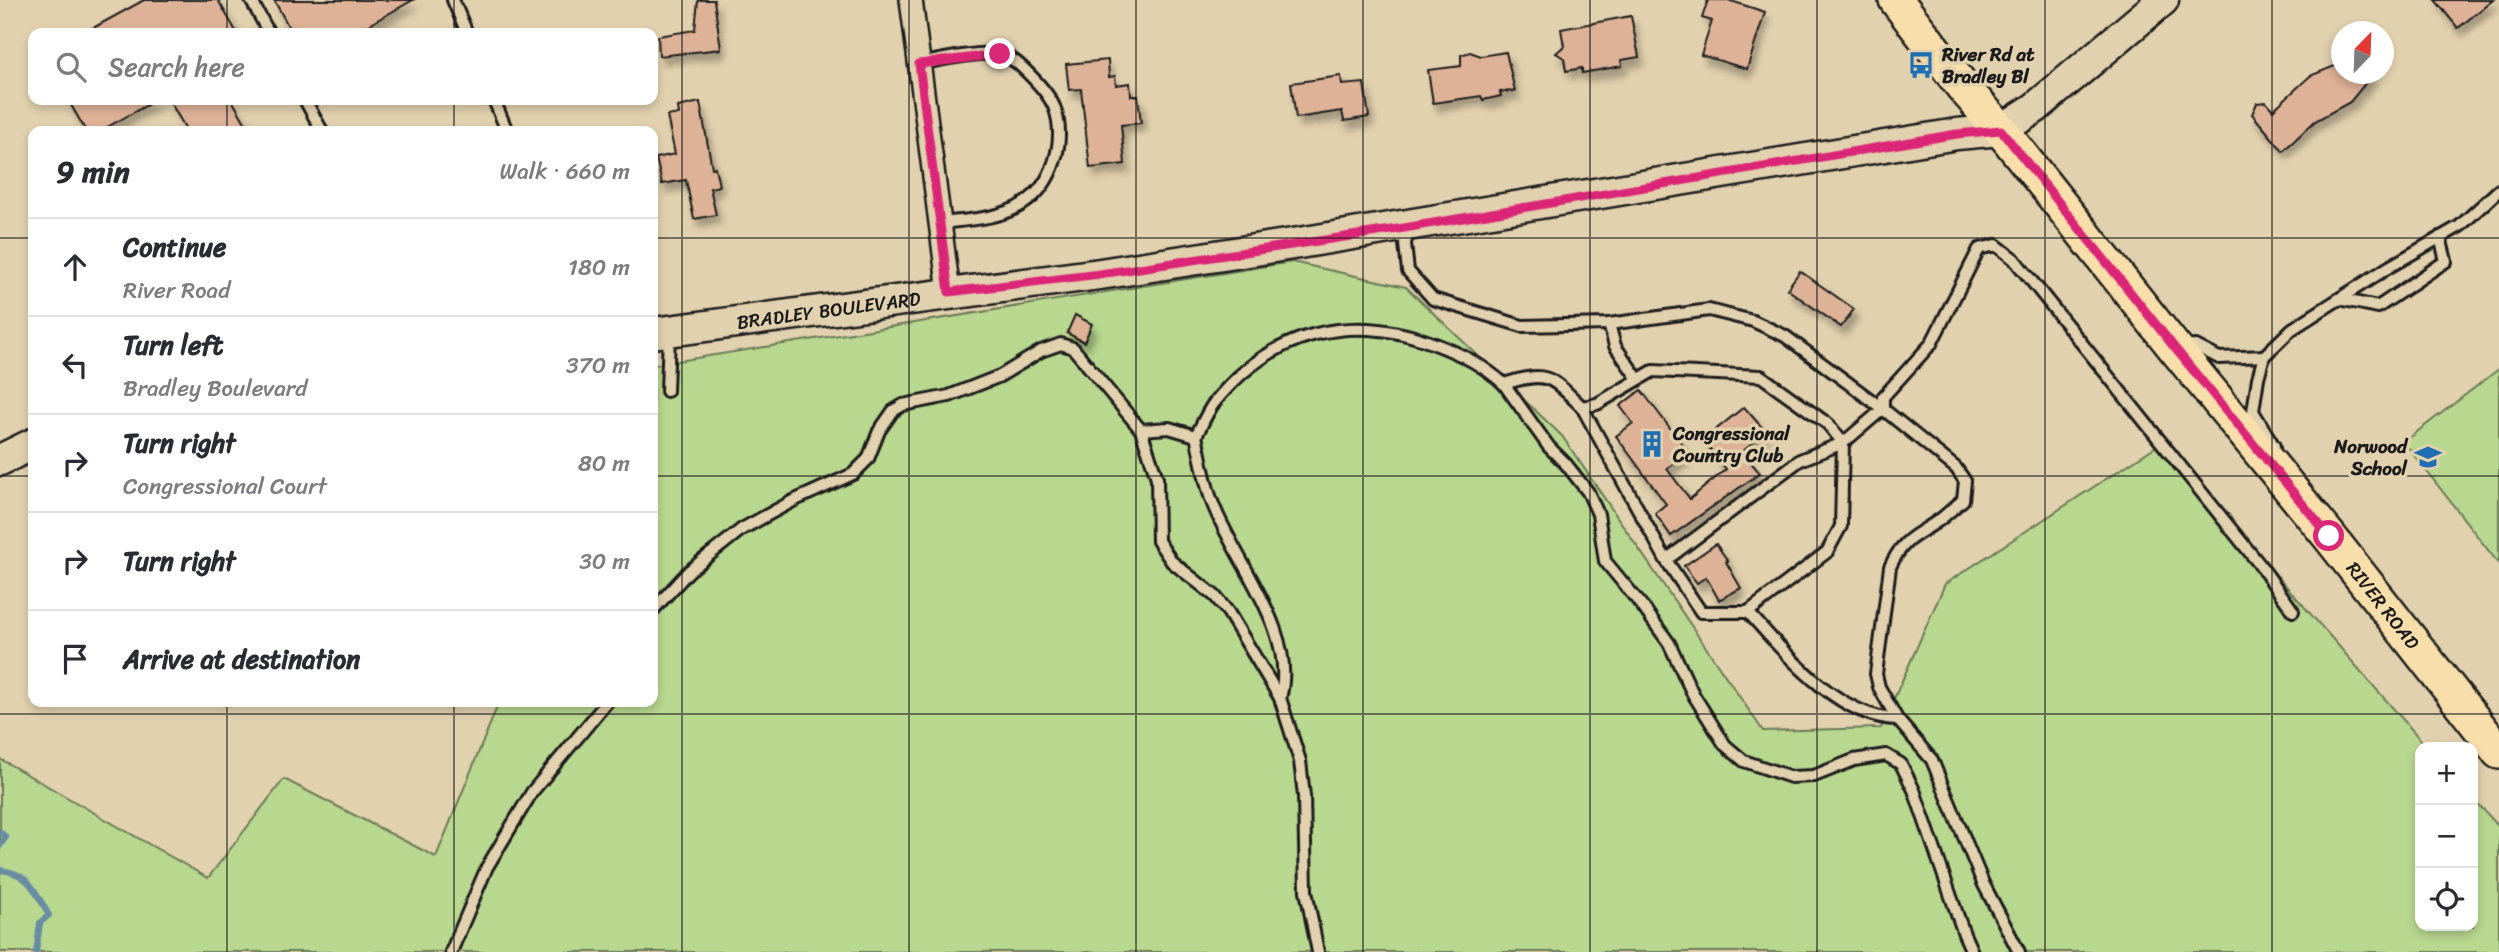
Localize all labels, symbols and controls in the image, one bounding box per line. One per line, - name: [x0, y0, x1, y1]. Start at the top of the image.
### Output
- north arrow: [2331, 21, 2394, 84]
- search box: [28, 28, 658, 105]
- route end: [984, 38, 1015, 69]
- place label: River Rd at Bradley Bl: [1941, 38, 2035, 93]
- text: Search here: [108, 44, 245, 90]
- icon: search: [52, 48, 90, 86]
- bus stop icon: River Rd at Bradley Bl: [1906, 50, 1936, 80]
- text: 9 min: [56, 145, 130, 199]
- text: Walk · 660 m: [500, 151, 630, 192]
- text: Continue: [123, 224, 226, 270]
- text: 180 m: [568, 247, 630, 288]
- icon: ahead: [56, 248, 94, 286]
- text: River Road: [123, 270, 230, 311]
- street label: BRADLEY BOULEVARD: [735, 281, 923, 338]
- text: Turn left: [123, 322, 223, 368]
- text: 370 m: [566, 345, 630, 386]
- icon: left: [56, 346, 94, 384]
- text: Bradley Boulevard: [123, 368, 307, 409]
- place label: Congressional Country Club: [1672, 417, 1791, 472]
- text: Turn right: [123, 420, 236, 466]
- building icon: Congressional Country Club: [1637, 429, 1667, 459]
- place label: Norwood School: [2333, 430, 2409, 485]
- school or university icon: Norwood School: [2413, 442, 2443, 472]
- text: 80 m: [578, 443, 630, 484]
- icon: right: [56, 444, 94, 482]
- text: Congressional Court: [123, 466, 327, 507]
- route start: [2313, 520, 2344, 551]
- text: Turn right: [123, 538, 236, 584]
- text: 30 m: [579, 541, 630, 582]
- icon: right: [56, 542, 94, 580]
- street label: RIVER ROAD: [2338, 554, 2429, 657]
- text: Arrive at destination: [123, 636, 360, 682]
- icon: arrive: [56, 640, 94, 678]
- map controls: [2415, 742, 2478, 931]
- button: +: [2415, 742, 2478, 805]
- button: −: [2415, 805, 2478, 868]
- button: locate: [2415, 868, 2478, 931]

